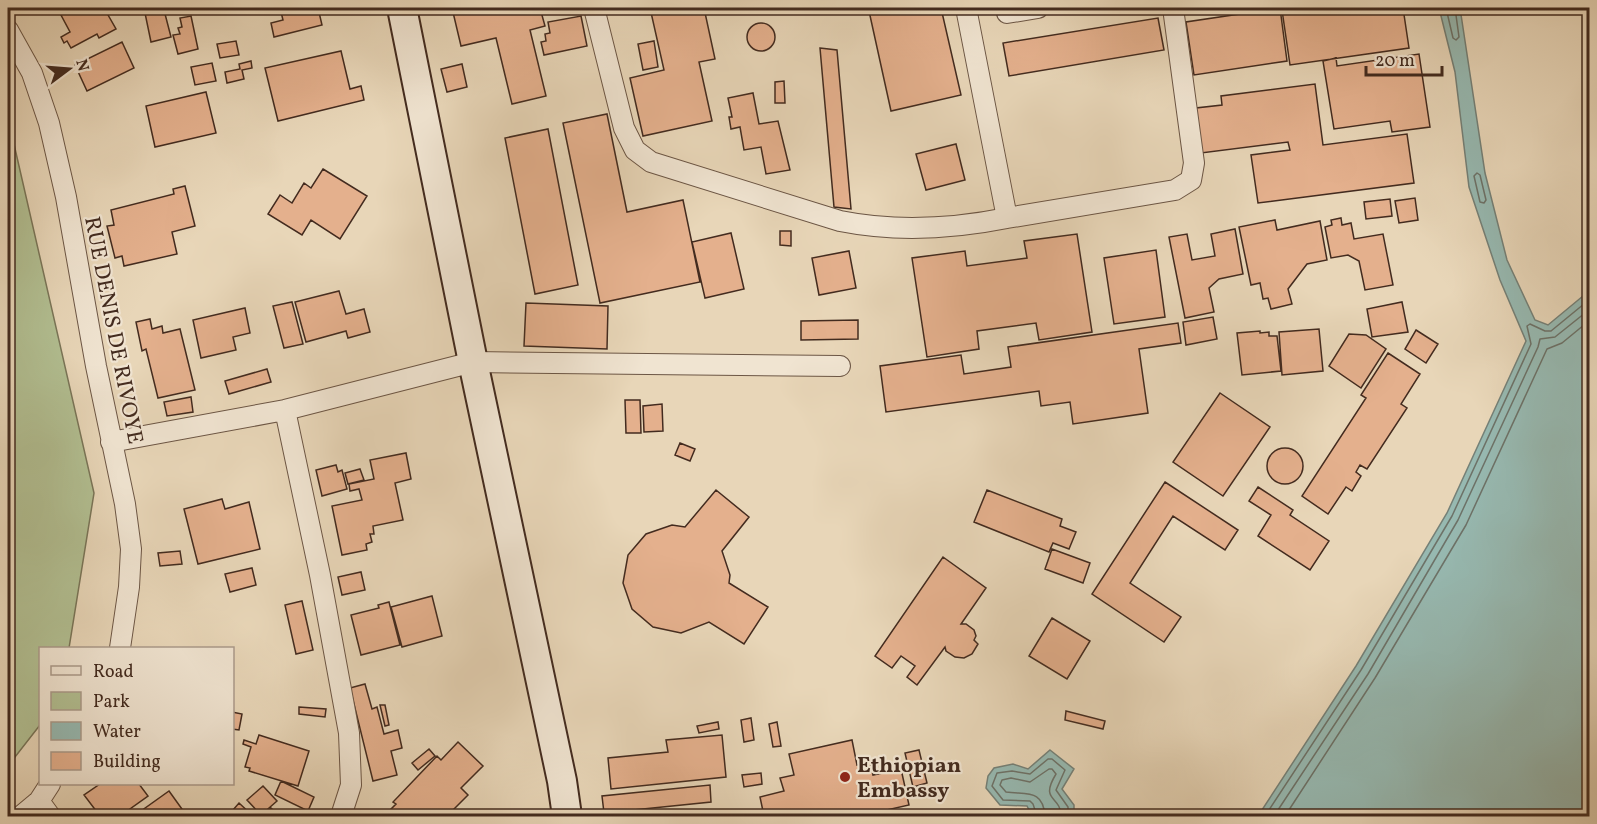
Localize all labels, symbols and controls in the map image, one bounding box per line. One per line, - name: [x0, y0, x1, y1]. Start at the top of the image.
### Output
- north arrow: [39, 39, 99, 99]
- scale bar: [1366, 39, 1442, 77]
- text: 20 m: [1375, 49, 1415, 74]
- text: N: [69, 57, 94, 74]
- street label: RUE DENIS DE RIVOYE: [75, 214, 150, 447]
- legend: [39, 647, 234, 785]
- text: Road: [93, 660, 134, 685]
- text: Park: [93, 690, 130, 715]
- text: Water: [93, 720, 141, 745]
- text: Building: [93, 750, 161, 775]
- place label: Ethiopian Embassy: [857, 751, 961, 807]
- marker: Ethiopian Embassy: [838, 770, 852, 784]

